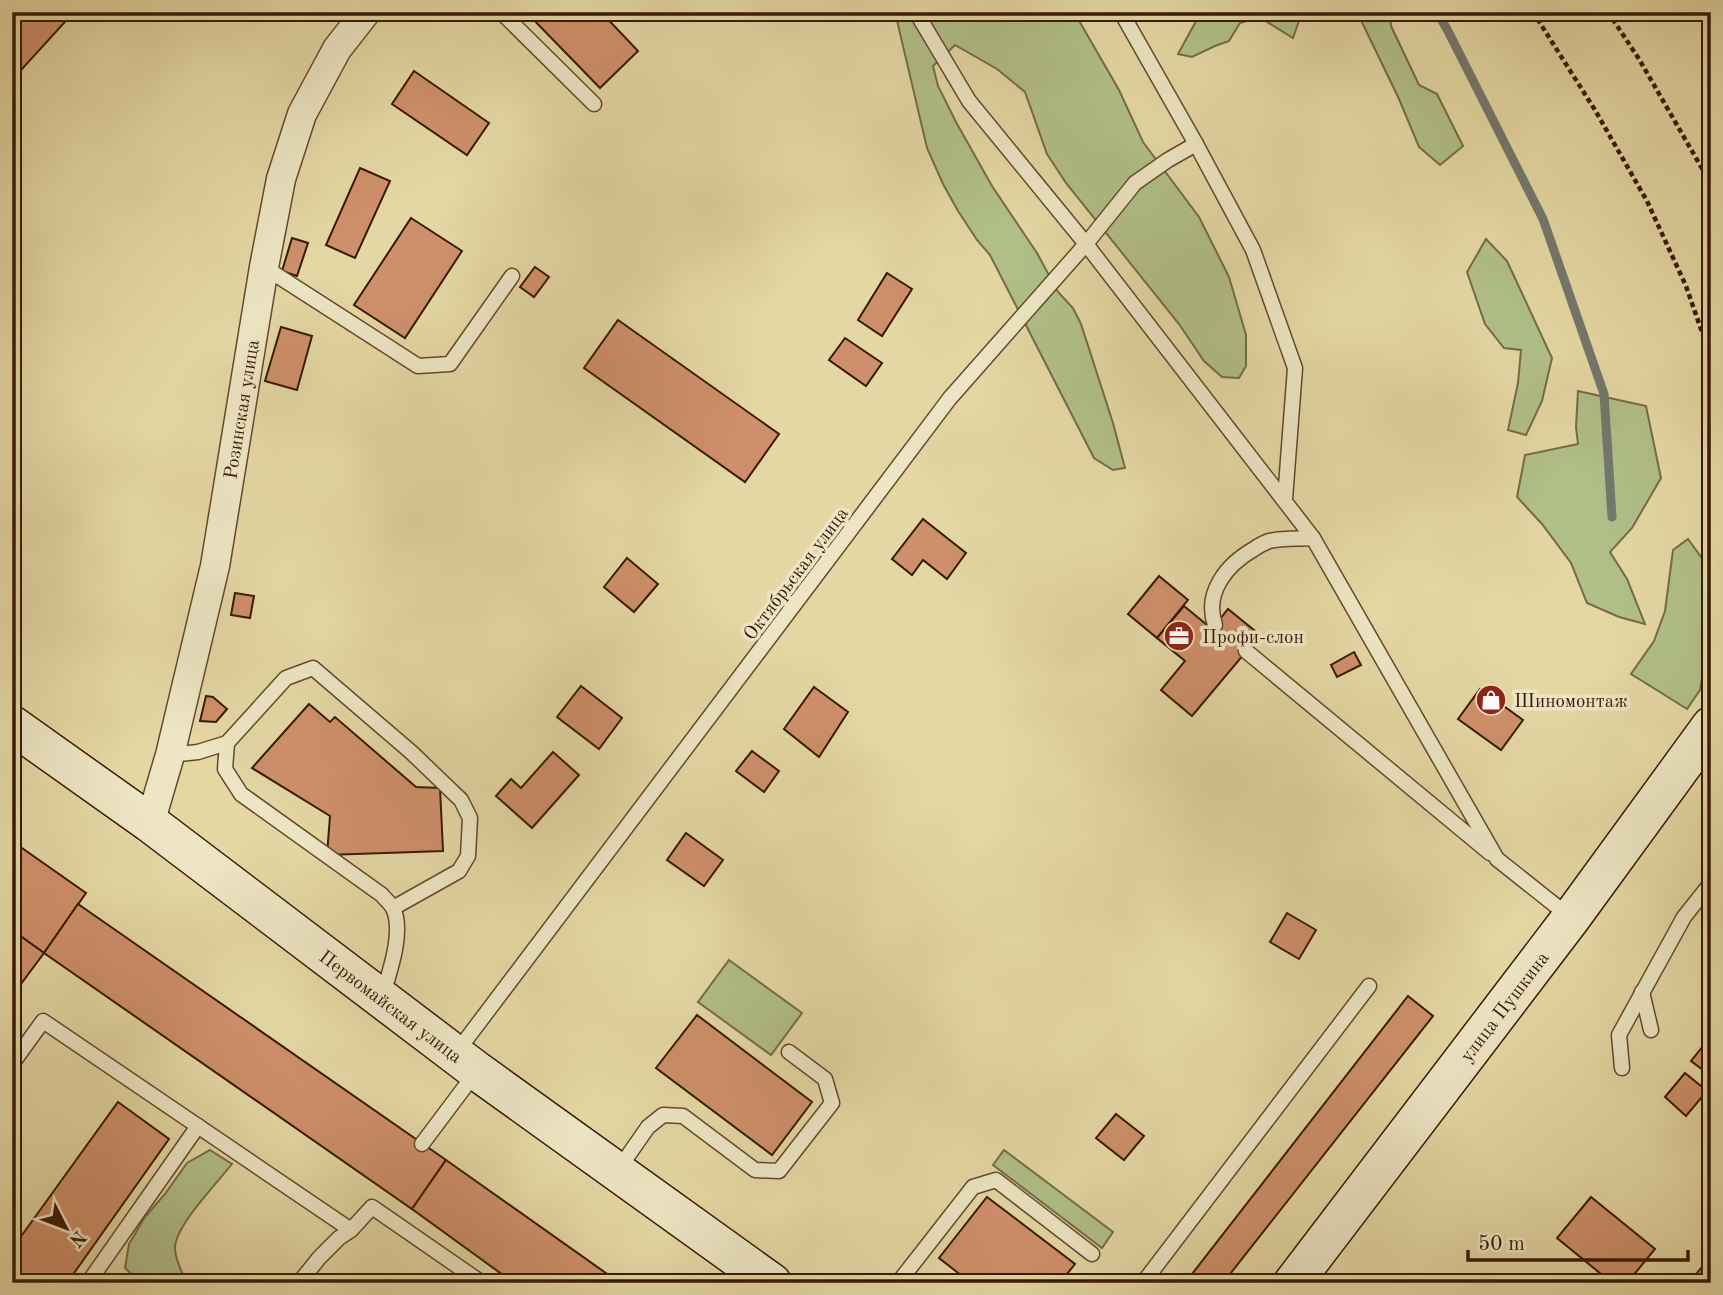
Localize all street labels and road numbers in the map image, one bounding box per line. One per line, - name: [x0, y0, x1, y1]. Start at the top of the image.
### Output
- street label: Розинская улица: [222, 338, 264, 481]
- street label: Октябрьская улица: [741, 504, 853, 644]
- street label: Первомайская улица: [315, 948, 465, 1068]
- street label: улица Пушкина: [1458, 948, 1554, 1066]

